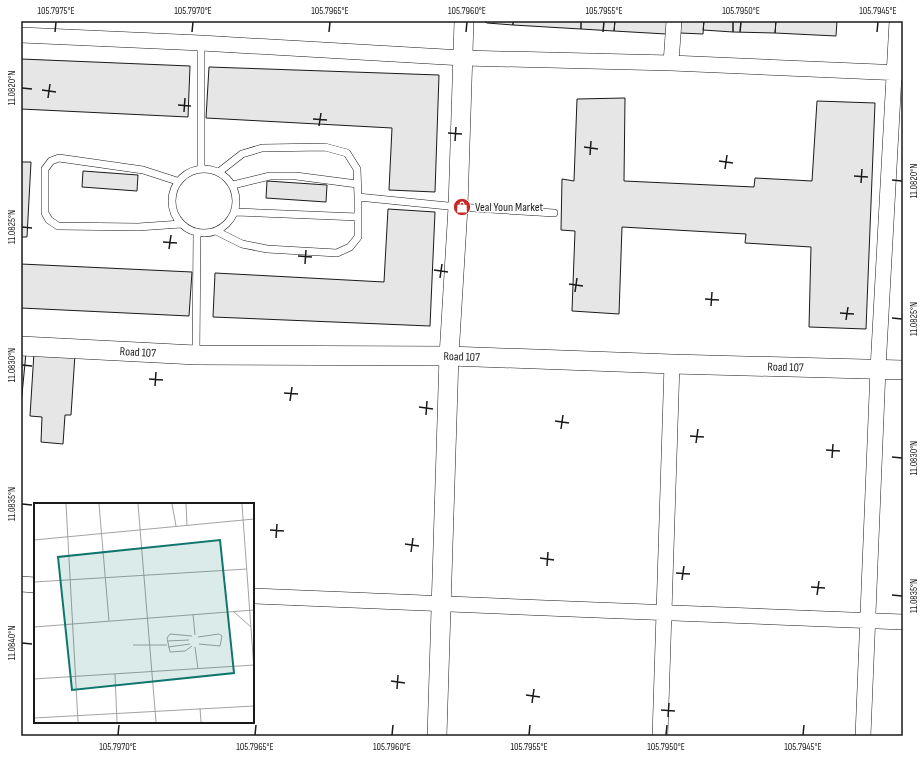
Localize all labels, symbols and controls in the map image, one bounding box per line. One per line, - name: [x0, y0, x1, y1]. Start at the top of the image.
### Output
- text: 105.7975°E: [37, 5, 75, 17]
- text: 105.7970°E: [174, 5, 212, 17]
- text: 105.7965°E: [311, 5, 349, 17]
- text: 105.7960°E: [448, 5, 486, 17]
- text: 105.7955°E: [585, 5, 623, 17]
- text: 105.7950°E: [722, 5, 760, 17]
- text: 105.7945°E: [859, 5, 897, 17]
- text: 11.0820°N: [6, 71, 18, 105]
- text: 11.0820°N: [908, 164, 920, 198]
- shop icon: Veal Youn Market: [452, 197, 472, 217]
- place label: Veal Youn Market: [475, 200, 543, 215]
- text: 11.0825°N: [6, 210, 18, 244]
- text: 11.0825°N: [908, 302, 920, 336]
- street label: Road 107: [119, 344, 157, 361]
- text: 11.0830°N: [6, 348, 18, 382]
- street label: Road 107: [444, 349, 480, 365]
- street label: Road 107: [767, 359, 804, 375]
- text: 11.0830°N: [908, 441, 920, 475]
- text: 11.0835°N: [6, 487, 18, 521]
- inset map: [34, 503, 254, 723]
- text: 11.0835°N: [908, 579, 920, 613]
- text: 11.0840°N: [6, 626, 18, 660]
- text: 105.7970°E: [99, 741, 137, 753]
- text: 105.7965°E: [236, 741, 274, 753]
- text: 105.7960°E: [373, 741, 411, 753]
- text: 105.7955°E: [510, 741, 548, 753]
- text: 105.7950°E: [647, 741, 685, 753]
- text: 105.7945°E: [784, 741, 822, 753]

